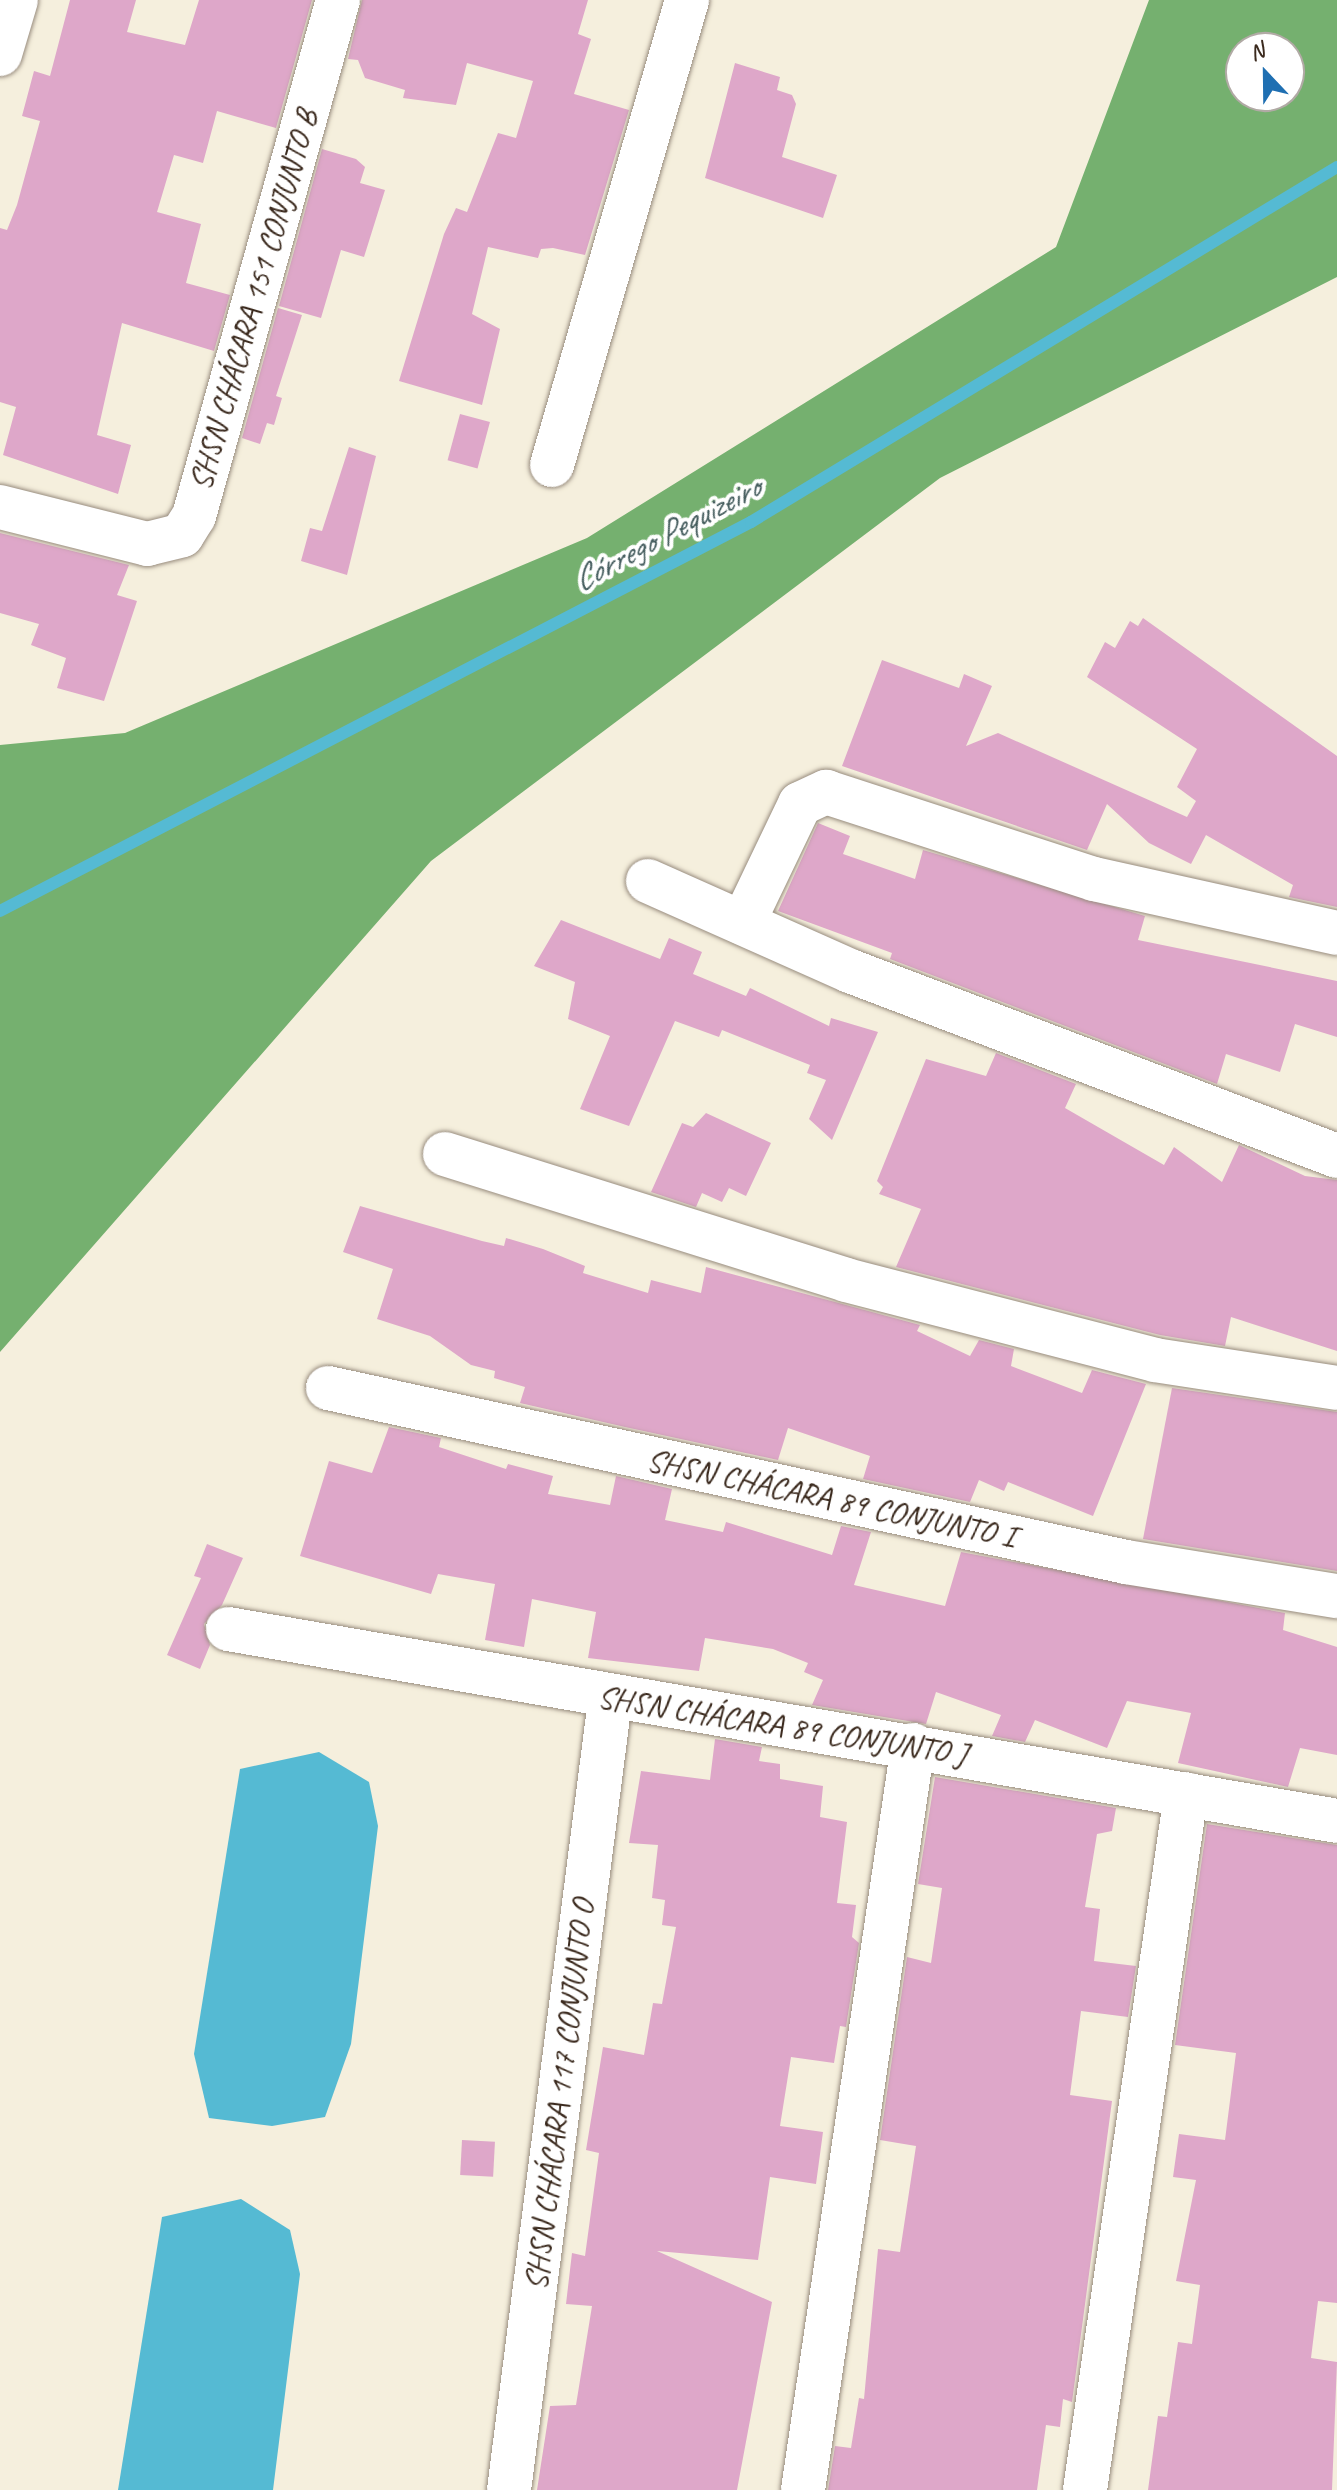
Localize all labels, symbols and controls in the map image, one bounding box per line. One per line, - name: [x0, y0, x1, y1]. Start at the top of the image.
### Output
- north arrow: [1225, 32, 1305, 112]
- text: N: [1245, 36, 1268, 67]
- street label: SHSN CHÁCARA 151 CONJUNTO B: [181, 106, 327, 494]
- water label: Córrego Pequizeiro: [565, 467, 767, 599]
- street label: SHSN CHÁCARA 89 CONJUNTO I: [643, 1441, 1019, 1557]
- street label: SHSN CHÁCARA 89 CONJUNTO J: [595, 1678, 969, 1774]
- street label: SHSN CHÁCARA 117 CONJUNTO O: [517, 1898, 603, 2292]

